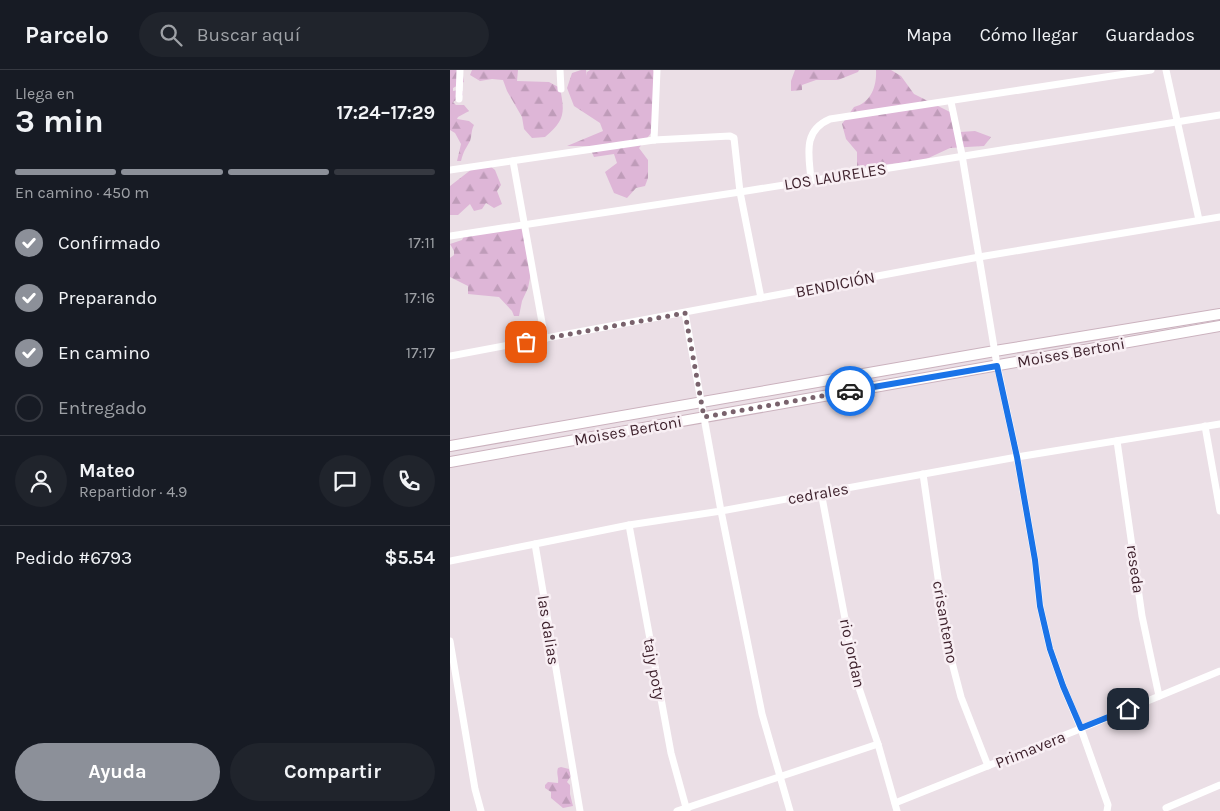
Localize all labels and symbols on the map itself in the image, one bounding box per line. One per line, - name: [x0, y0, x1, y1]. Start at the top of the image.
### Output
- street label: LOS LAURELES: [783, 159, 888, 194]
- street label: BENDICIÓN: [794, 267, 876, 301]
- pin: [505, 321, 547, 363]
- street label: Moises Bertoni: [1016, 334, 1126, 371]
- courier: [825, 366, 875, 416]
- street label: Moises Bertoni: [573, 412, 683, 449]
- street label: cedrales: [786, 479, 850, 508]
- street label: reseda: [1123, 544, 1148, 595]
- street label: crisantemo: [929, 579, 962, 665]
- street label: las dalias: [534, 594, 563, 666]
- street label: rio jordan: [836, 617, 869, 690]
- street label: tajy poty: [640, 637, 669, 702]
- pin: [1107, 688, 1149, 730]
- street label: Primavera: [992, 727, 1068, 772]

